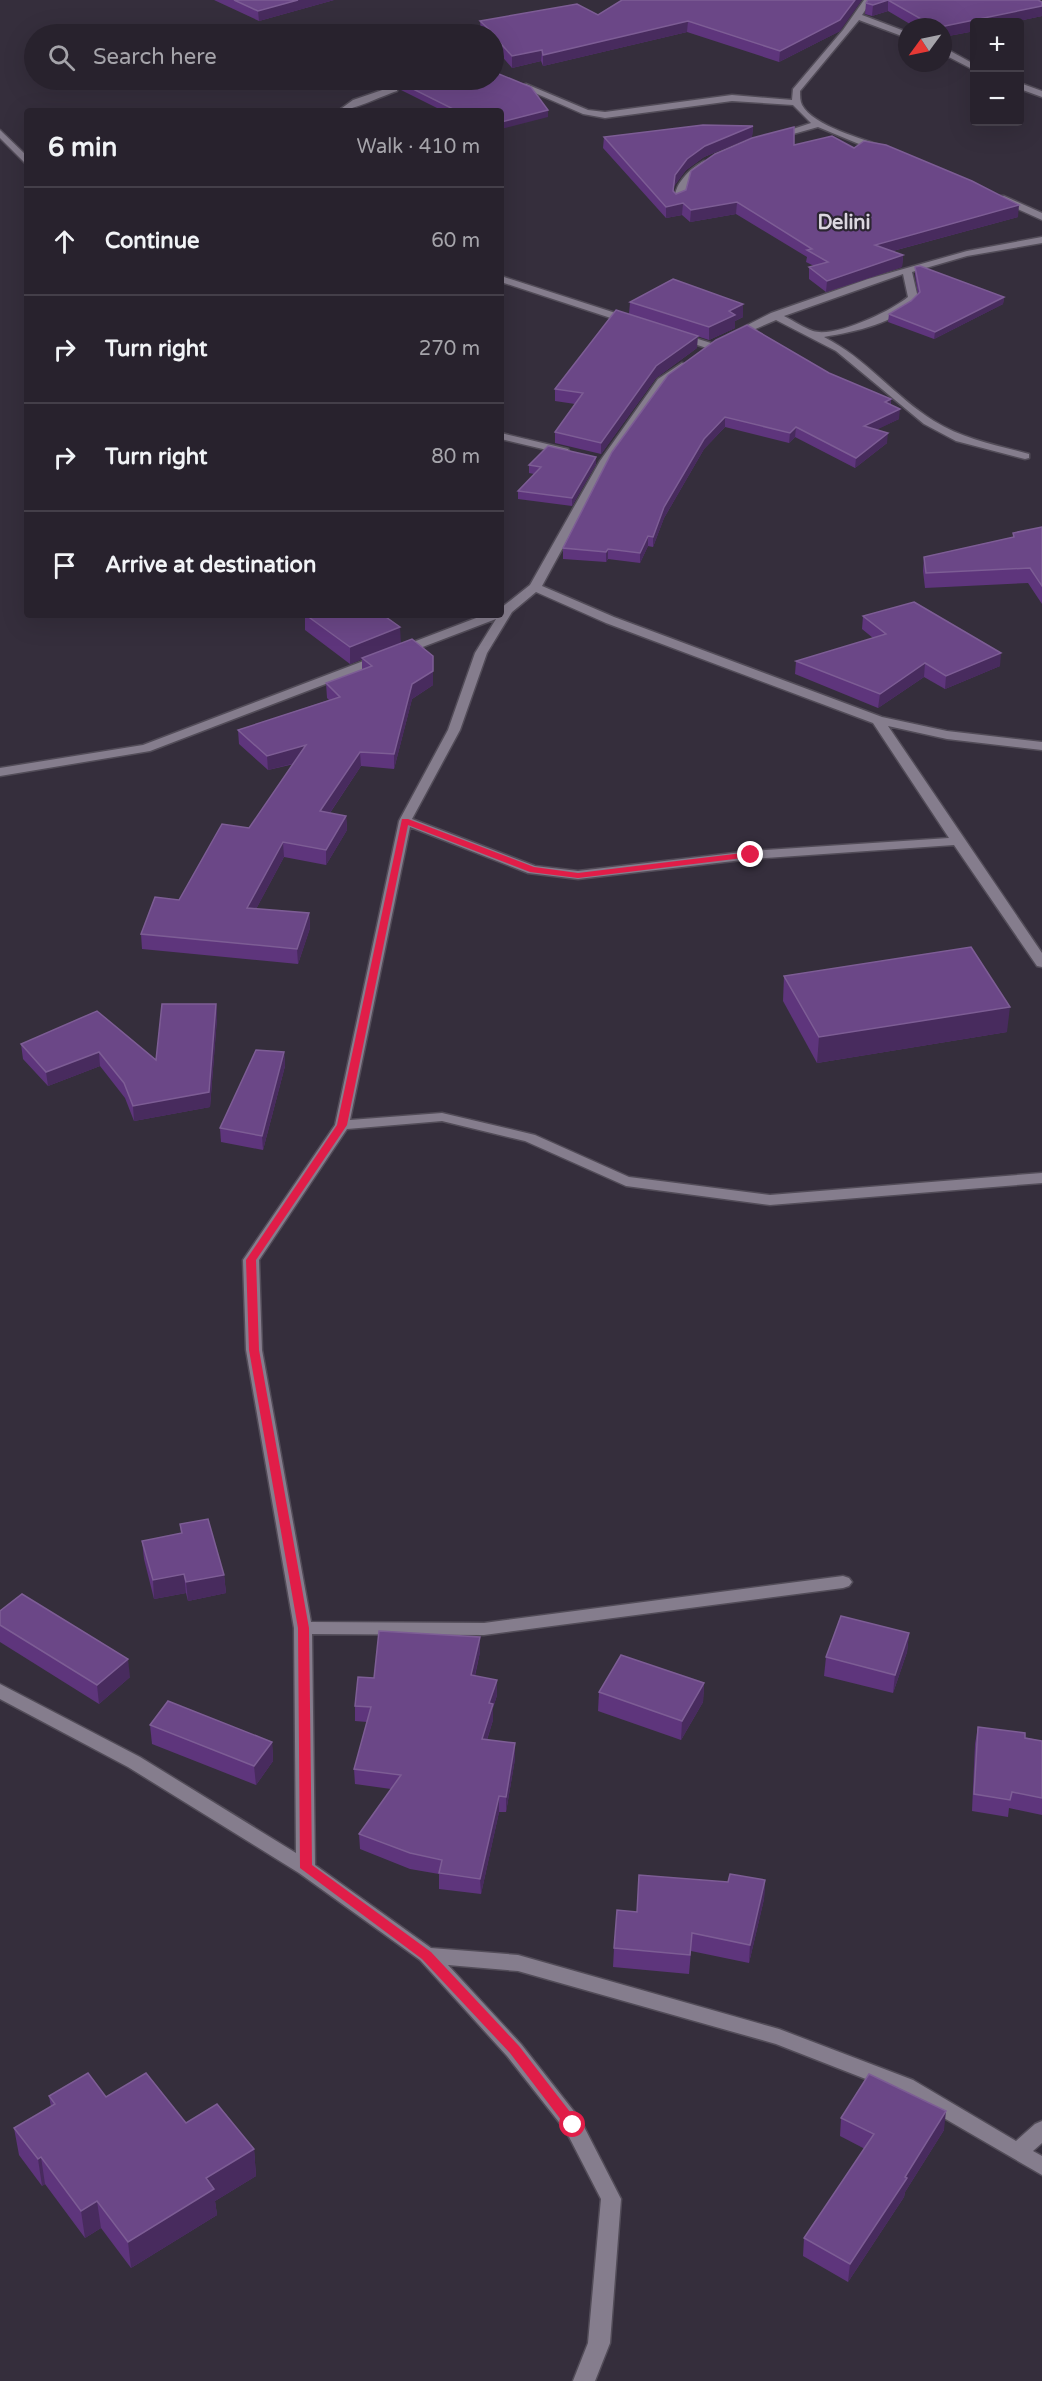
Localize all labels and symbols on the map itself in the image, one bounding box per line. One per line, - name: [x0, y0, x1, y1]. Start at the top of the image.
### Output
- north arrow: [898, 18, 952, 72]
- district label: Delini: [817, 211, 871, 235]
- route end: [737, 841, 763, 867]
- route start: [559, 2111, 585, 2137]

